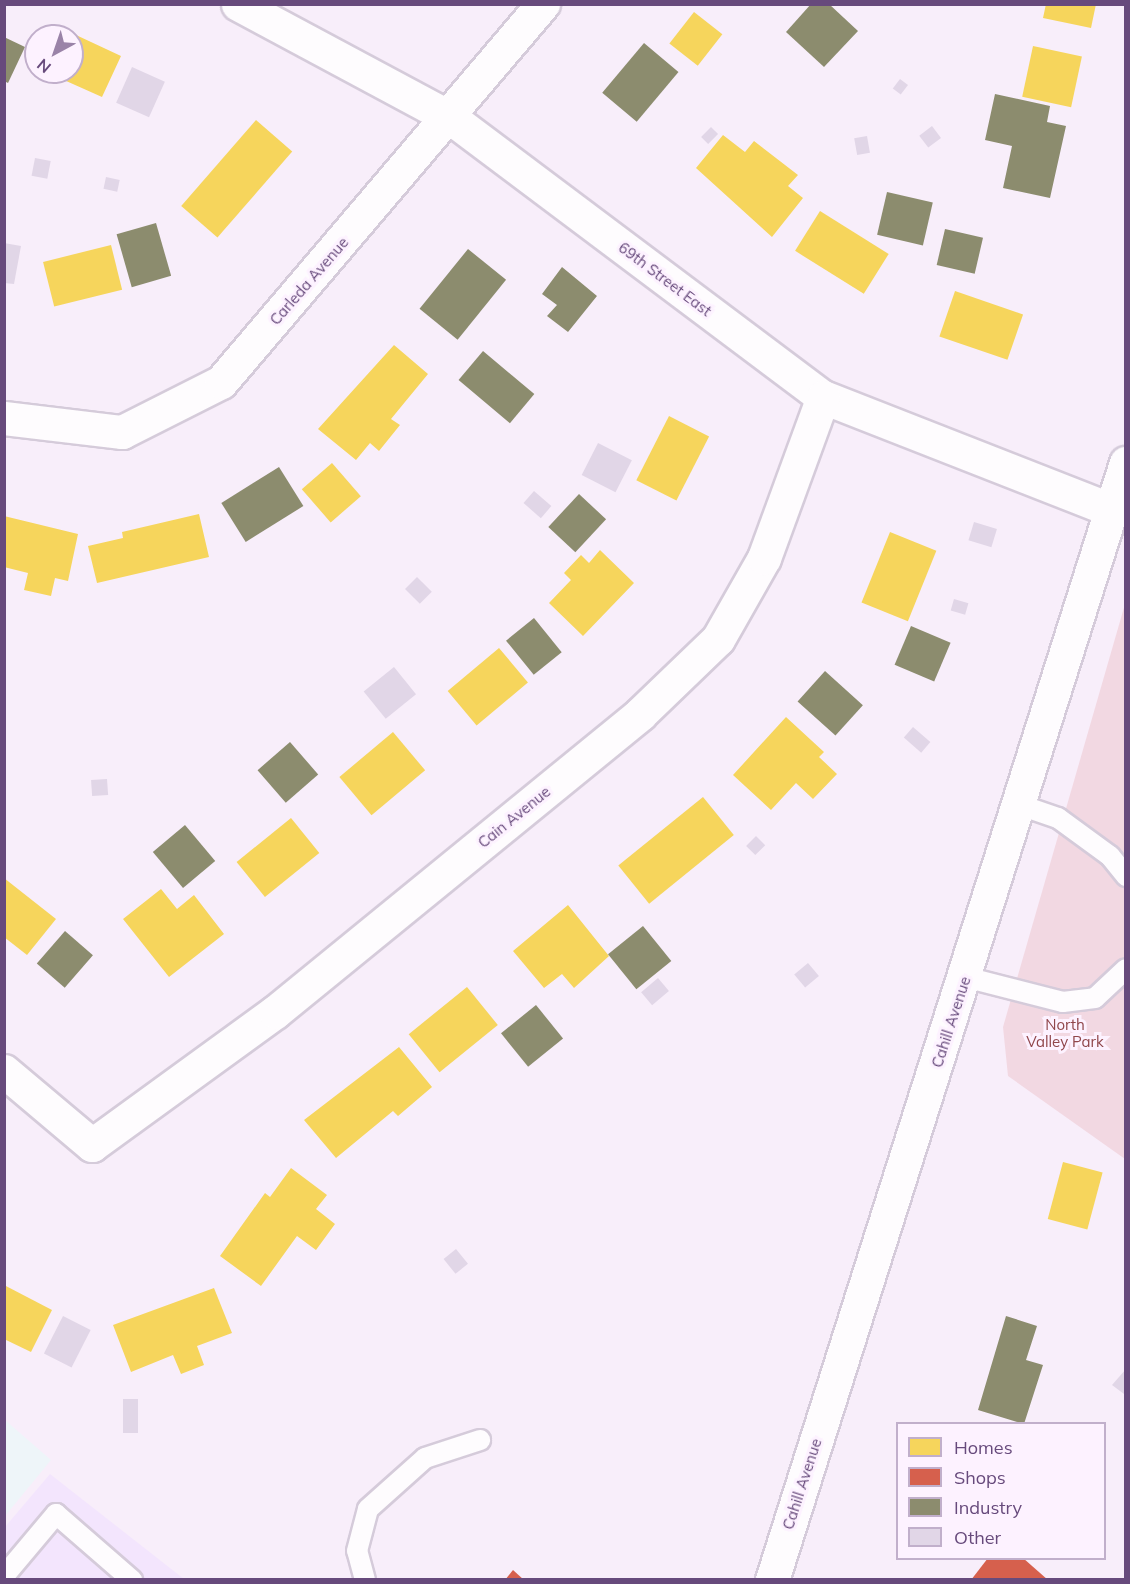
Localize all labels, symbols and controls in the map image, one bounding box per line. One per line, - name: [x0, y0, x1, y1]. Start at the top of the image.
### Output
- north arrow: [24, 24, 84, 84]
- text: N: [33, 55, 55, 78]
- street label: Carleda Avenue: [266, 233, 352, 329]
- street label: 69th Street East: [615, 238, 715, 320]
- street label: Cain Avenue: [474, 782, 554, 852]
- street label: Cahill Avenue: [928, 974, 974, 1070]
- park label: North Valley Park: [1026, 1015, 1104, 1050]
- legend: [896, 1422, 1106, 1560]
- street label: Cahill Avenue: [779, 1436, 825, 1532]
- text: Homes: [954, 1436, 1013, 1459]
- text: Shops: [954, 1466, 1006, 1489]
- text: Industry: [954, 1496, 1022, 1519]
- text: Other: [954, 1526, 1001, 1549]

